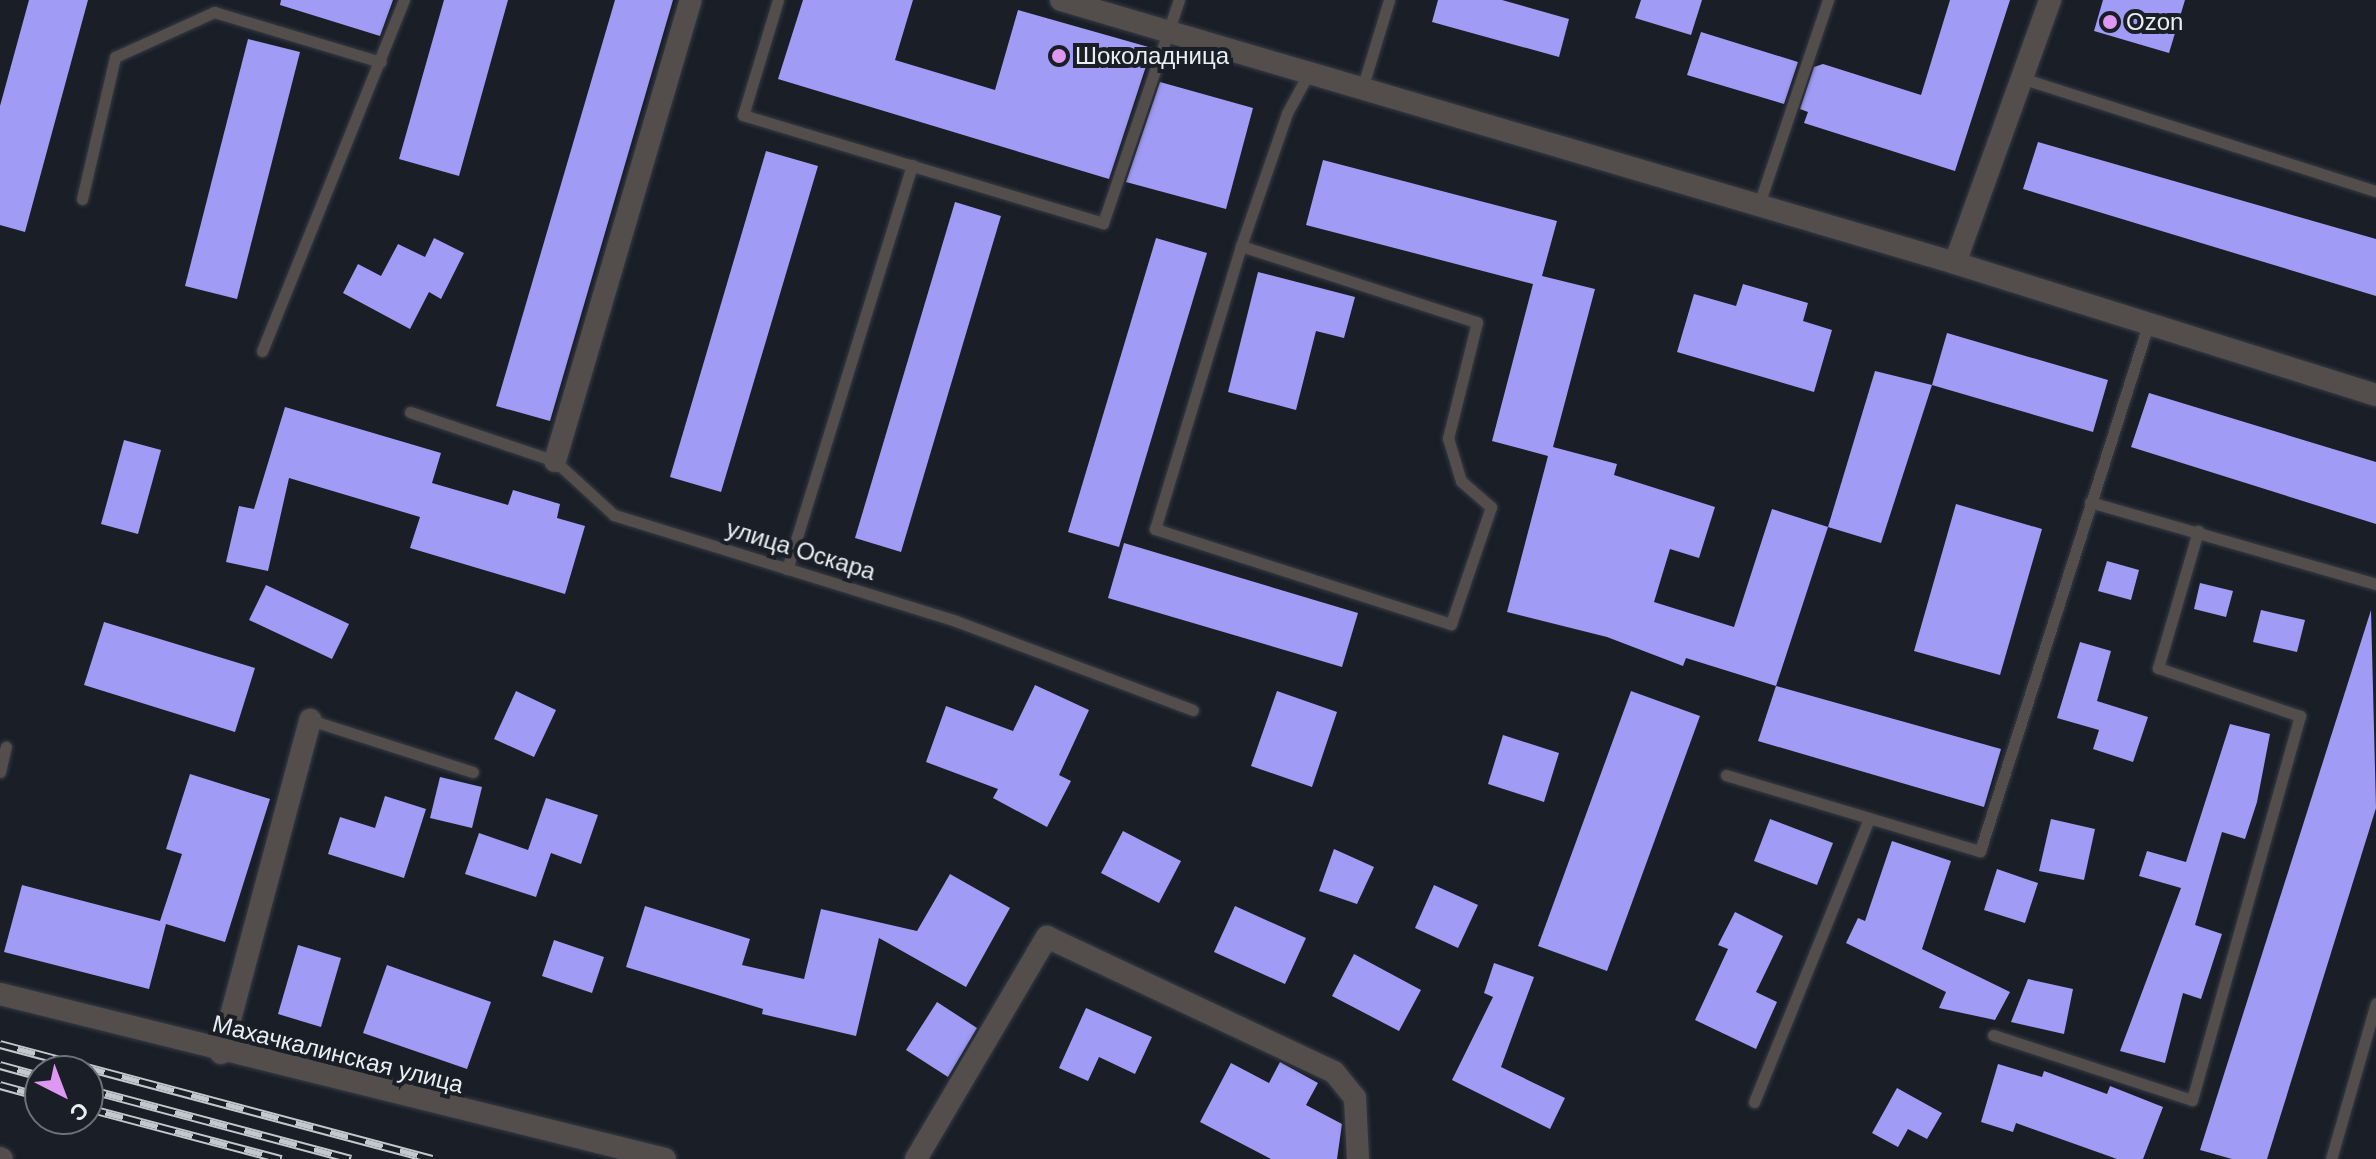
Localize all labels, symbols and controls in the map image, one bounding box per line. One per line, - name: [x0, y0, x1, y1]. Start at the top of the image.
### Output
- place label: Ozon: [2126, 8, 2183, 36]
- marker: Ozon: [2101, 13, 2119, 31]
- place label: Шоколадница: [1075, 42, 1229, 70]
- marker: Шоколадница: [1050, 47, 1068, 65]
- street label: улица Оскара: [723, 514, 879, 586]
- street label: Махачкалинская улица: [209, 1009, 467, 1099]
- north arrow: [24, 1055, 104, 1135]
- text: С: [65, 1097, 93, 1126]

